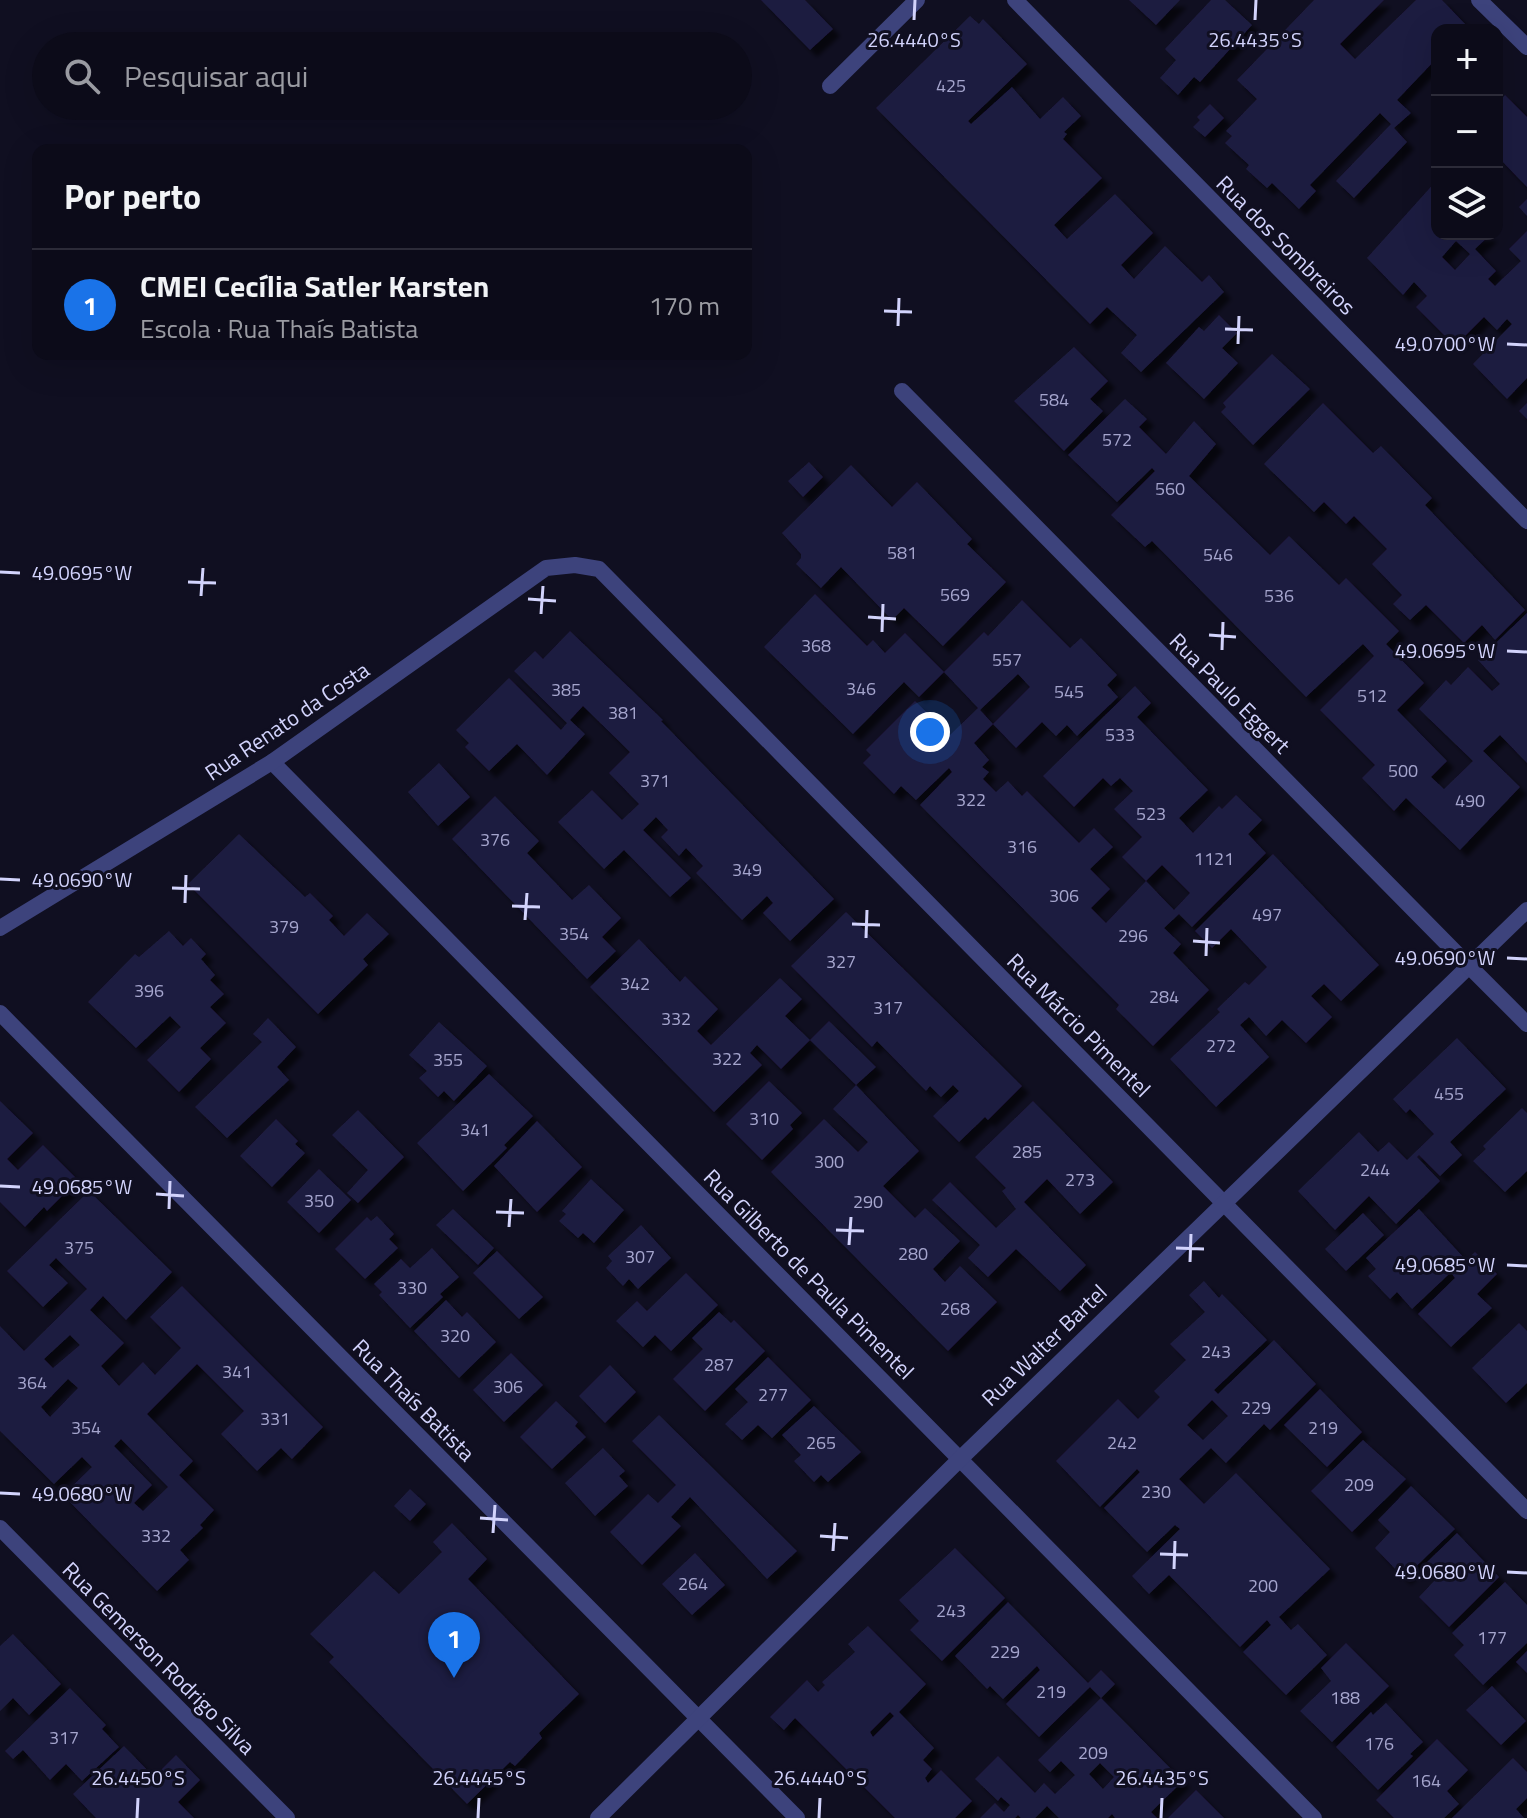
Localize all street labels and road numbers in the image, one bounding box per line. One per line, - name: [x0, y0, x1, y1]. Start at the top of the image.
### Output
- street label: Rua dos Sombreiros: [1208, 167, 1364, 323]
- street label: Rua Paulo Eggert: [1162, 625, 1298, 761]
- street label: Rua Renato da Costa: [198, 653, 376, 789]
- street label: Rua Márcio Pimentel: [999, 945, 1159, 1105]
- street label: Rua Gilberto de Paula Pimentel: [696, 1161, 922, 1387]
- street label: Rua Walter Bartel: [973, 1276, 1115, 1414]
- street label: Rua Thaís Batista: [345, 1331, 483, 1469]
- street label: Rua Gemerson Rodrigo Silva: [55, 1554, 263, 1762]

